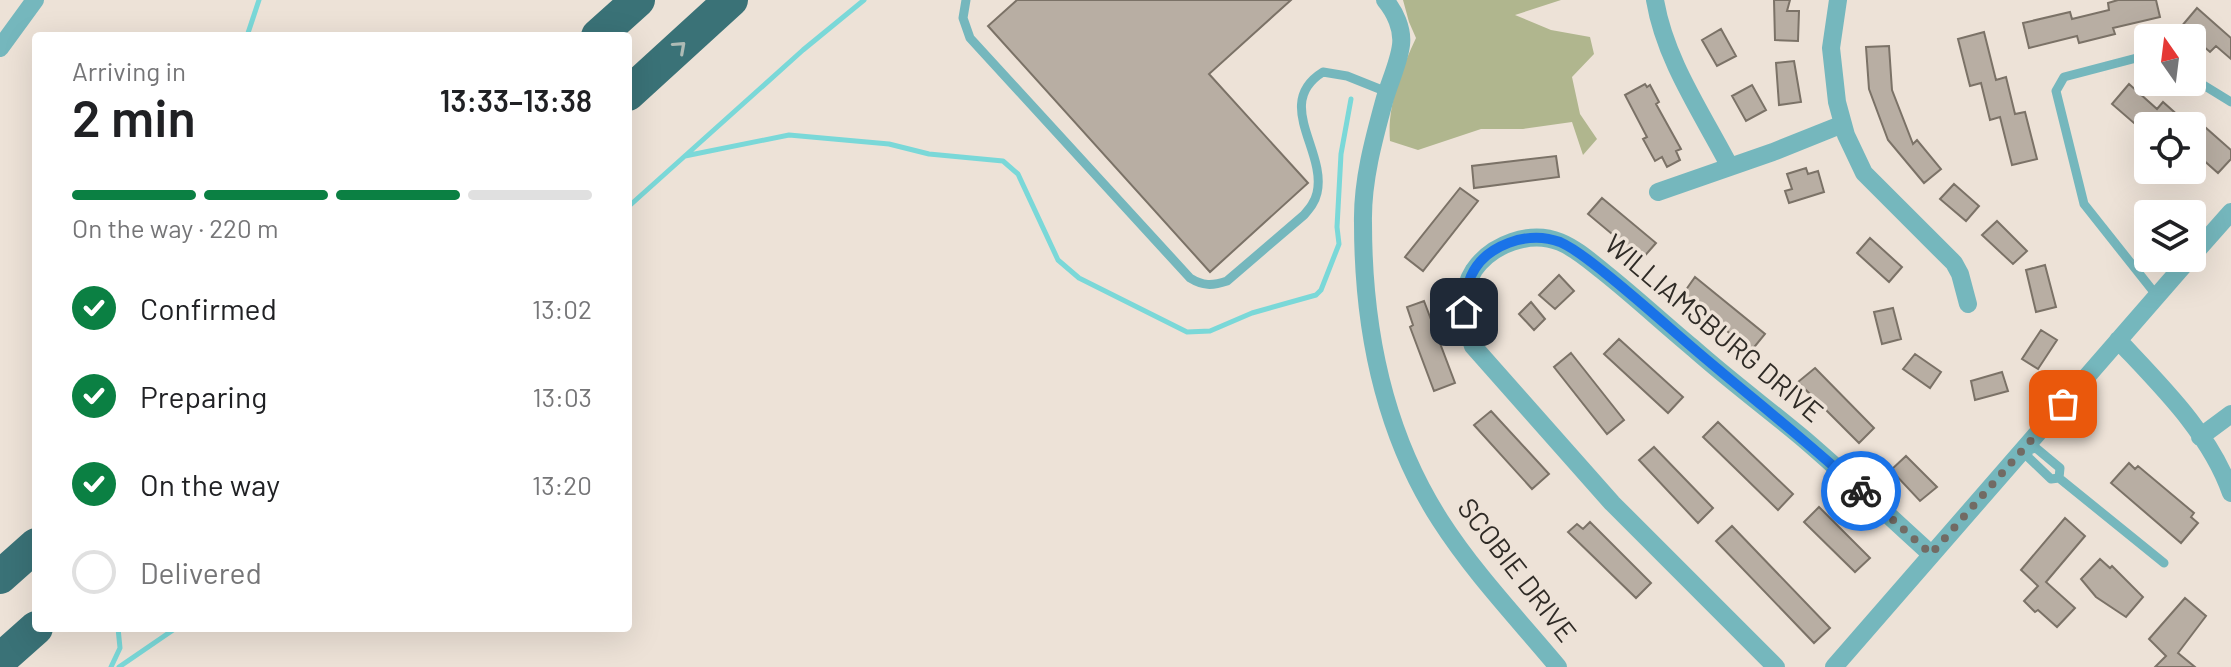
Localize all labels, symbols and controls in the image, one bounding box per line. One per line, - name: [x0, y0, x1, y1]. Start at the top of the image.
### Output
- north arrow: [2134, 24, 2206, 96]
- map controls: [2134, 24, 2206, 272]
- one-way arrow: [670, 43, 685, 57]
- text: Arriving in: [72, 55, 186, 86]
- text: 13:33–13:38: [440, 82, 592, 118]
- text: 2 min: [72, 85, 196, 147]
- button: locate: [2134, 112, 2206, 184]
- button: layers: [2134, 200, 2206, 272]
- text: On the way · 220 m: [72, 212, 278, 243]
- street label: WILLIAMSBURG DRIVE: [1599, 226, 1831, 429]
- pin: [1430, 278, 1498, 346]
- icon: check: [72, 286, 116, 330]
- text: Confirmed: [140, 290, 277, 326]
- icon: home: [1442, 290, 1486, 334]
- text: 13:02: [532, 293, 592, 324]
- pin: [2029, 370, 2097, 438]
- icon: check: [72, 374, 116, 418]
- text: Preparing: [140, 378, 267, 414]
- text: 13:03: [533, 381, 592, 412]
- icon: bag: [2041, 382, 2085, 426]
- courier: [1821, 451, 1901, 531]
- icon: check: [72, 462, 116, 506]
- text: On the way: [140, 466, 280, 502]
- text: 13:20: [532, 469, 592, 500]
- icon: bike: [1839, 469, 1883, 513]
- street label: SCOBIE DRIVE: [1451, 491, 1584, 648]
- text: Delivered: [140, 554, 262, 590]

